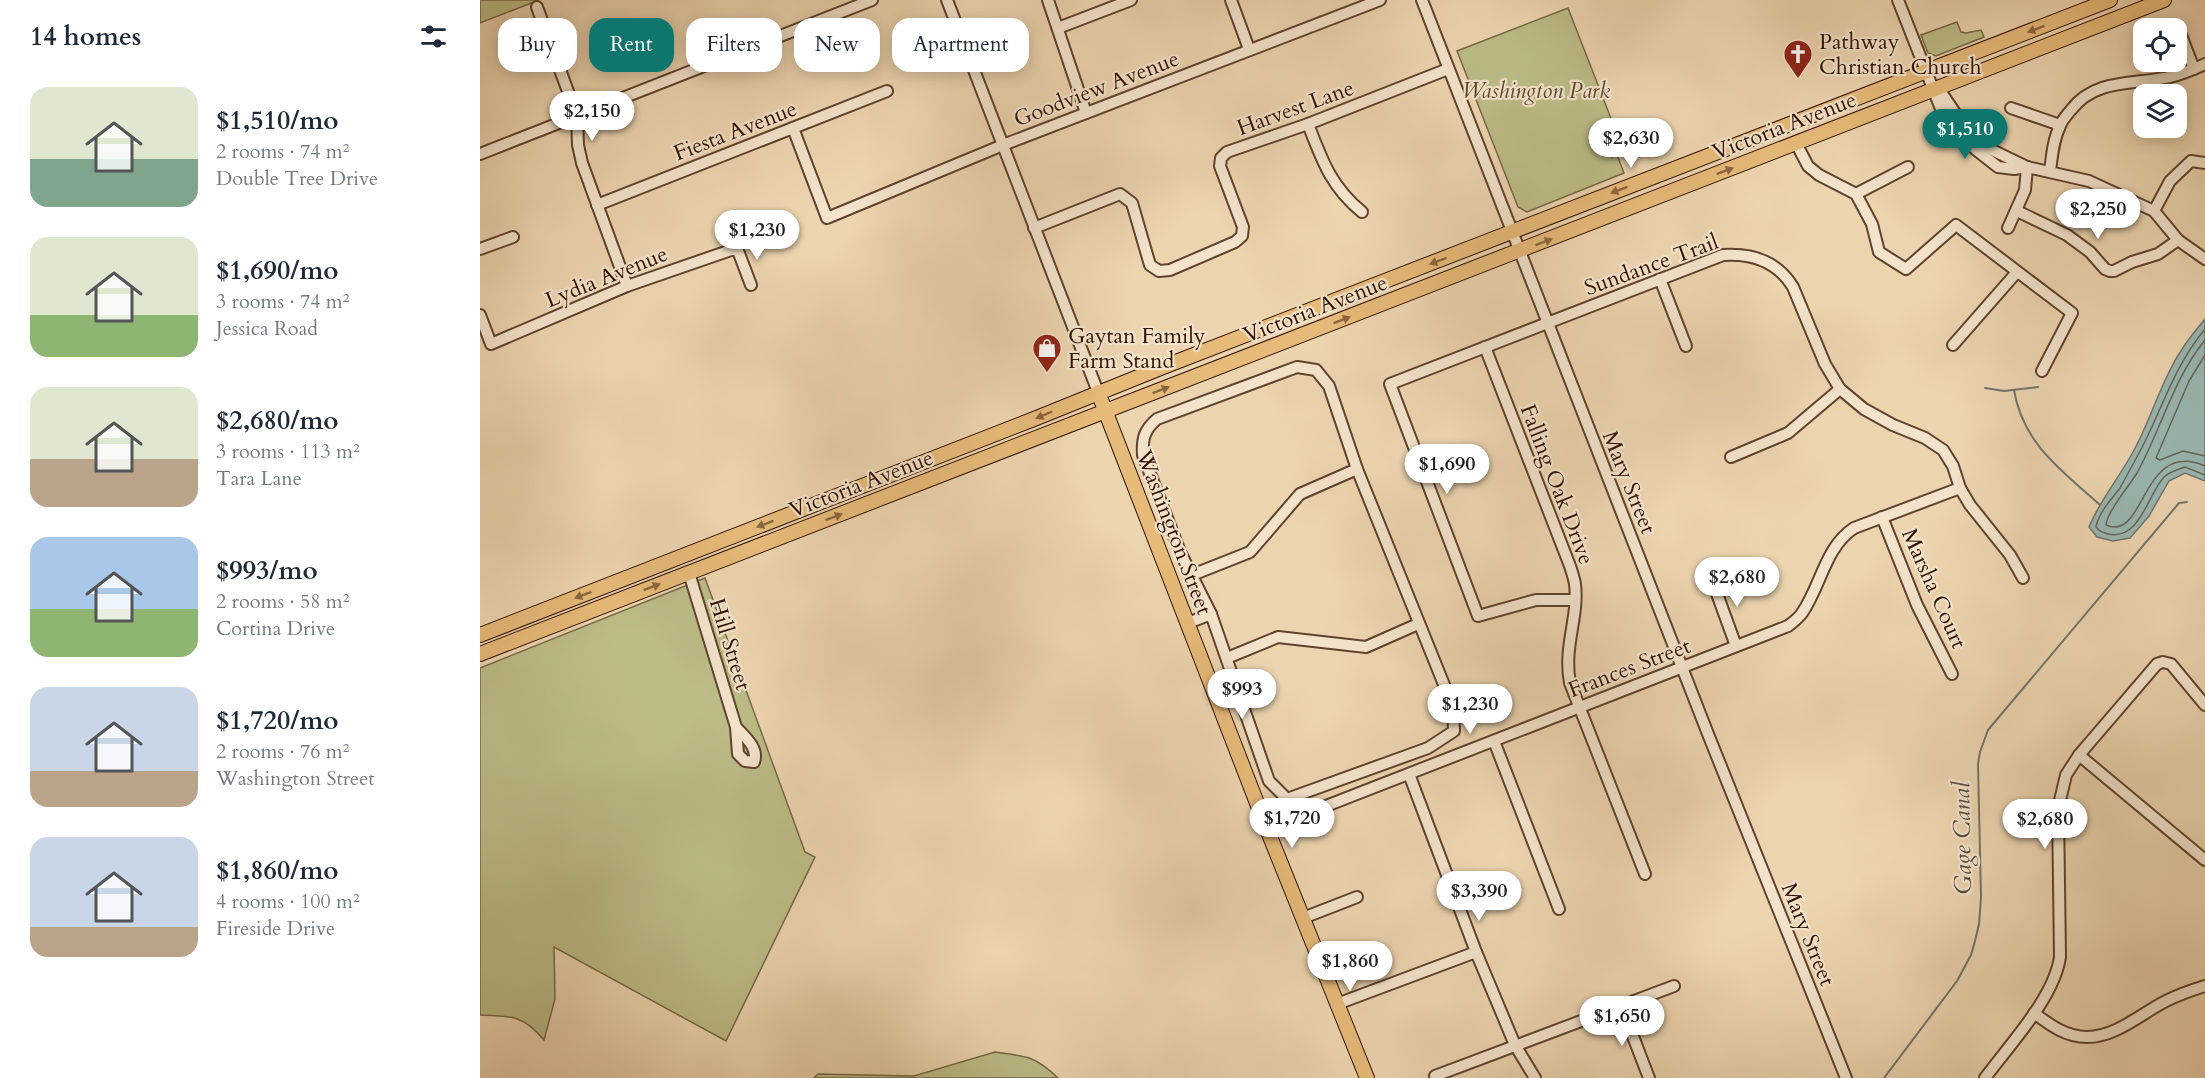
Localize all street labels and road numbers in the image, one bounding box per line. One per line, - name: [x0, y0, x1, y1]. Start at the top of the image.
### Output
- street label: Goodview Avenue: [1009, 44, 1183, 134]
- street label: Harvest Lane: [1233, 73, 1358, 143]
- street label: Victoria Avenue: [1708, 85, 1861, 167]
- street label: Fiesta Avenue: [669, 94, 801, 168]
- street label: Sundance Trail: [1580, 227, 1723, 303]
- street label: Lydia Avenue: [541, 239, 672, 315]
- street label: Victoria Avenue: [1239, 268, 1392, 350]
- street label: Falling Oak Drive: [1513, 400, 1601, 569]
- street label: Mary Street: [1595, 426, 1663, 538]
- street label: Victoria Avenue: [785, 443, 938, 525]
- street label: Washington Street: [1128, 445, 1219, 619]
- street label: Marsha Court: [1894, 523, 1974, 653]
- street label: Hill Street: [702, 595, 758, 694]
- street label: Frances Street: [1564, 631, 1695, 705]
- street label: Mary Street: [1774, 878, 1842, 990]

